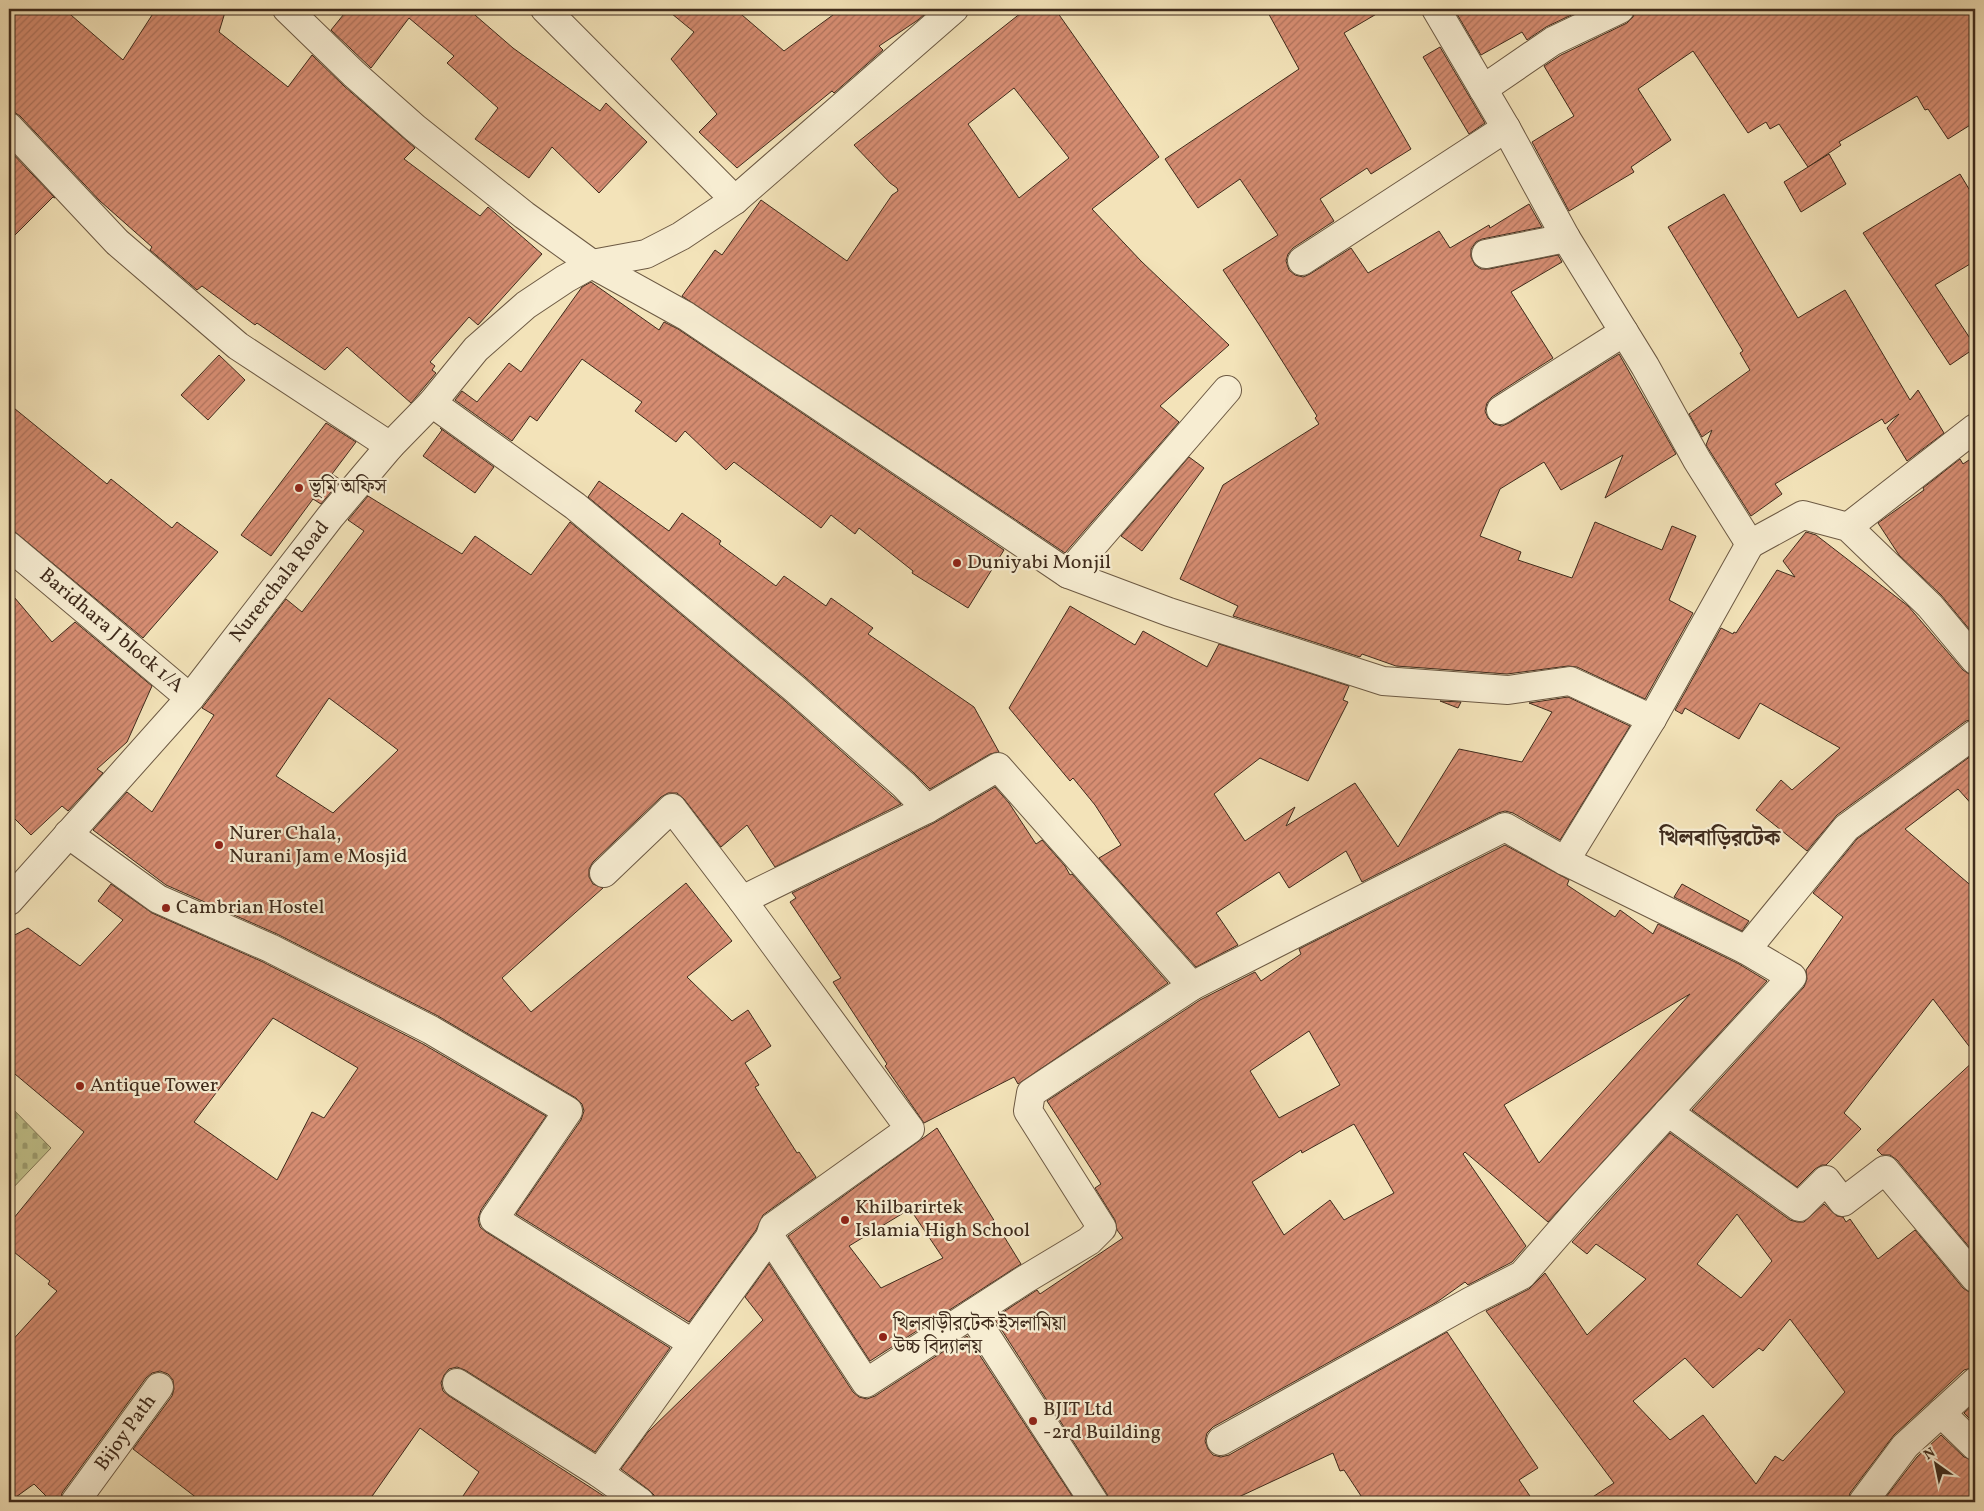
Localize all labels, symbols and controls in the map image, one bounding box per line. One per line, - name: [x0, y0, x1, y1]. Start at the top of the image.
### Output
- place label: ভূমি অফিস: [308, 474, 387, 502]
- marker: ভূমি অফিস: [293, 482, 305, 494]
- street label: Nurerchala Road: [223, 515, 337, 649]
- place label: Duniyabi Monjil: [967, 549, 1111, 577]
- marker: Duniyabi Monjil: [951, 557, 963, 569]
- street label: Baridhara J block 1/A: [33, 562, 189, 700]
- place label: Nurer Chala, Nurani Jam e Mosjid: [229, 820, 408, 871]
- district label: খিলবাড়িরটেক: [1659, 824, 1782, 855]
- marker: Nurer Chala, Nurani Jam e Mosjid: [213, 839, 225, 851]
- place label: Cambrian Hostel: [176, 894, 325, 922]
- marker: Cambrian Hostel: [160, 902, 172, 914]
- place label: Antique Tower: [90, 1072, 218, 1100]
- marker: Antique Tower: [74, 1080, 86, 1092]
- place label: Khilbarirtek Islamia High School: [855, 1194, 1030, 1245]
- marker: Khilbarirtek Islamia High School: [839, 1214, 851, 1226]
- place label: খিলবাড়ীরটেক ইসলামিয়া উচ্চ বিদ্যালয়: [892, 1311, 1066, 1362]
- marker: খিলবাড়ীরটেক ইসলামিয়া উচ্চ বিদ্যালয়: [877, 1331, 889, 1343]
- street label: Bijoy Path: [89, 1389, 163, 1477]
- place label: BJIT Ltd -2rd Building: [1043, 1396, 1161, 1447]
- marker: BJIT Ltd -2rd Building: [1027, 1415, 1039, 1427]
- north arrow: [1912, 1438, 1962, 1488]
- text: N: [1920, 1444, 1939, 1465]

